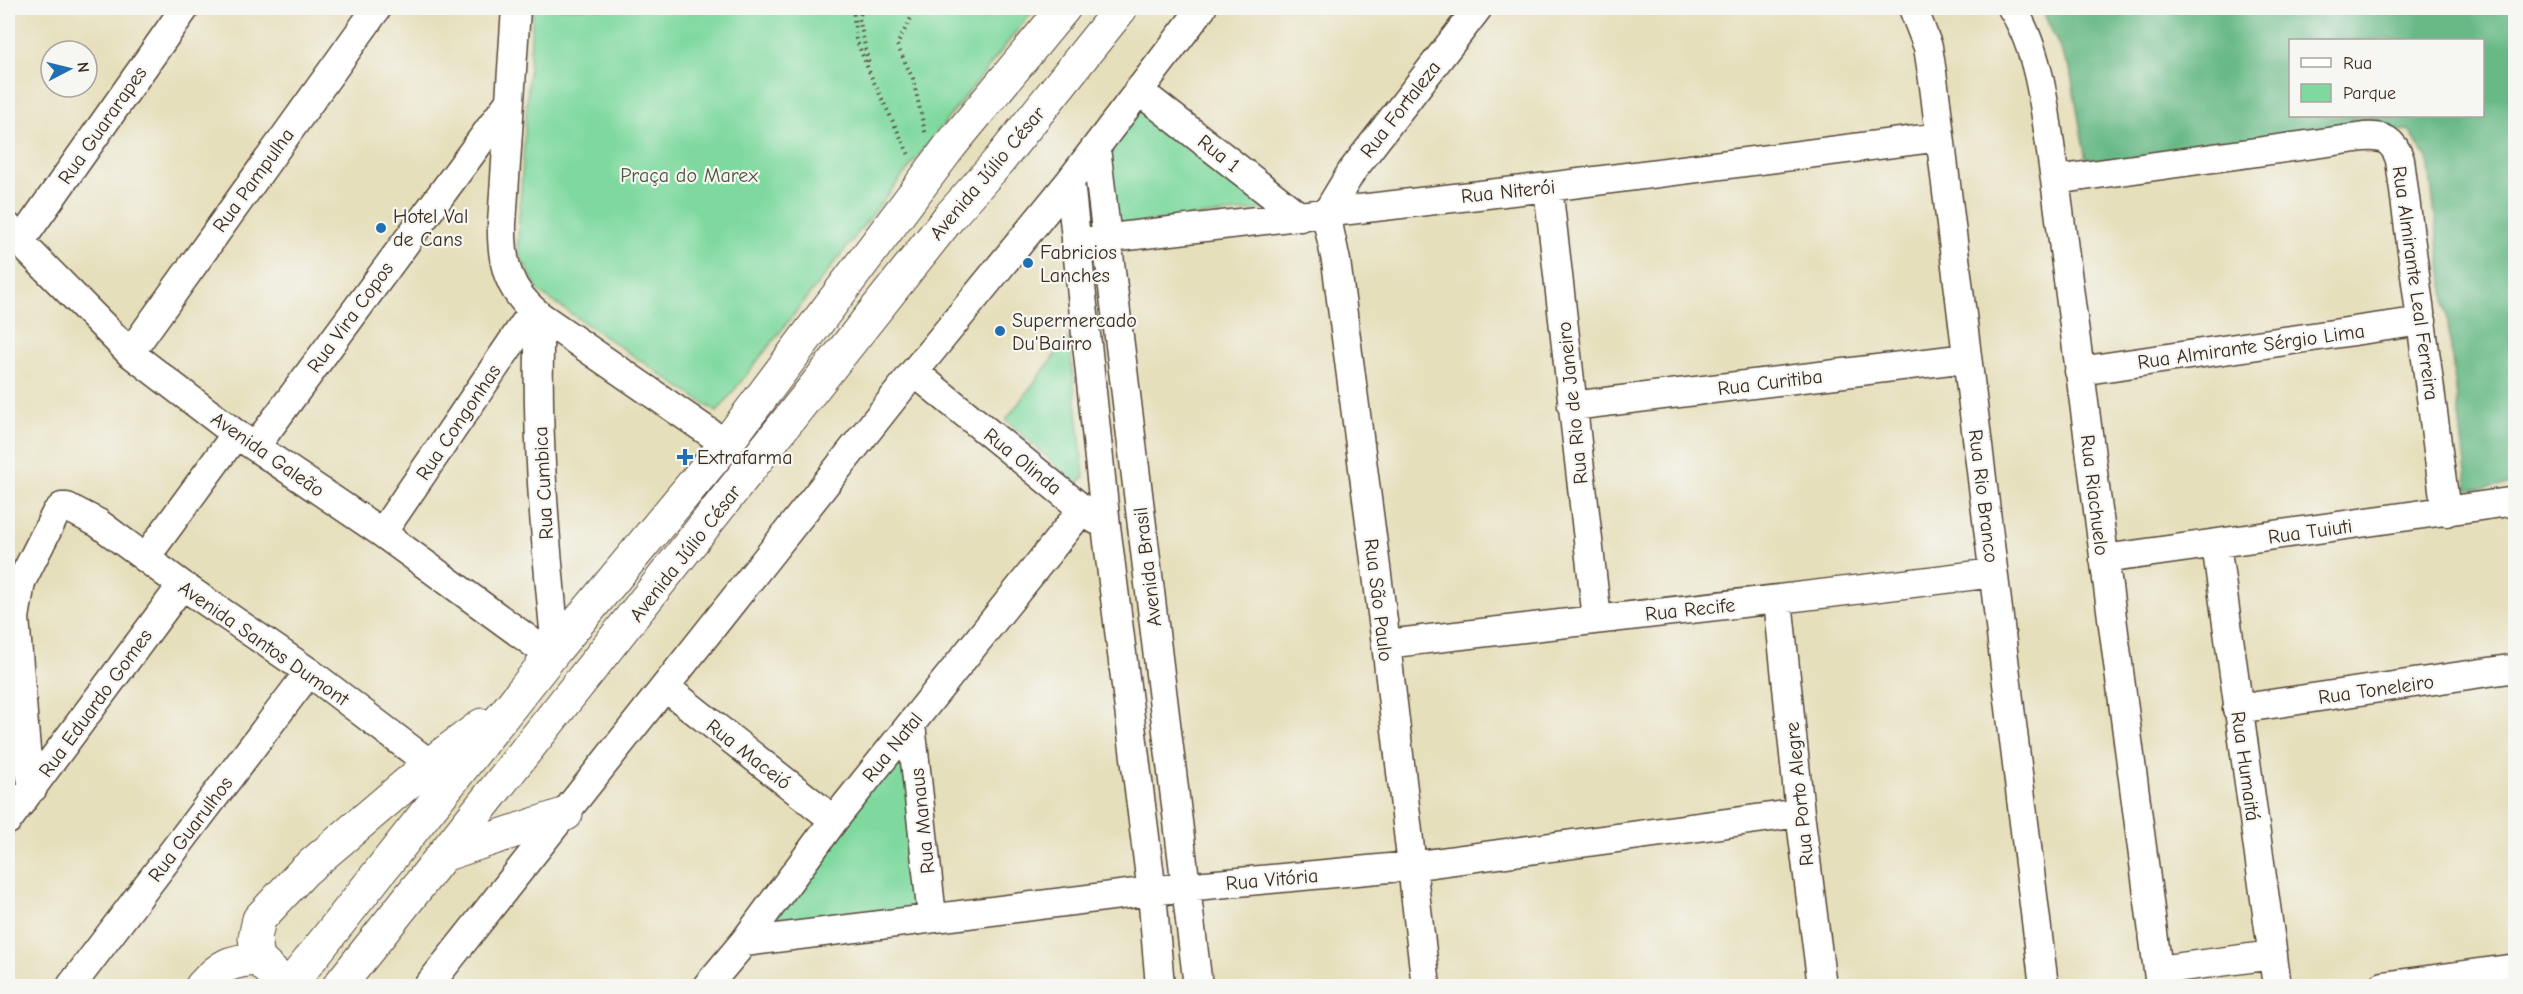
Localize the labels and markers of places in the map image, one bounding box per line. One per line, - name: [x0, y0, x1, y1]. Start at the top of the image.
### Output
- place label: Hotel Val de Cans: [393, 205, 468, 251]
- marker: Hotel Val de Cans: [374, 221, 388, 235]
- place label: Fabricios Lanches: [1040, 241, 1117, 287]
- marker: Fabricios Lanches: [1021, 256, 1035, 270]
- place label: Supermercado Du'Bairro: [1012, 309, 1137, 355]
- marker: Supermercado Du'Bairro: [993, 324, 1007, 338]
- place label: Extrafarma: [697, 446, 792, 469]
- marker: Extrafarma: [678, 450, 692, 464]

